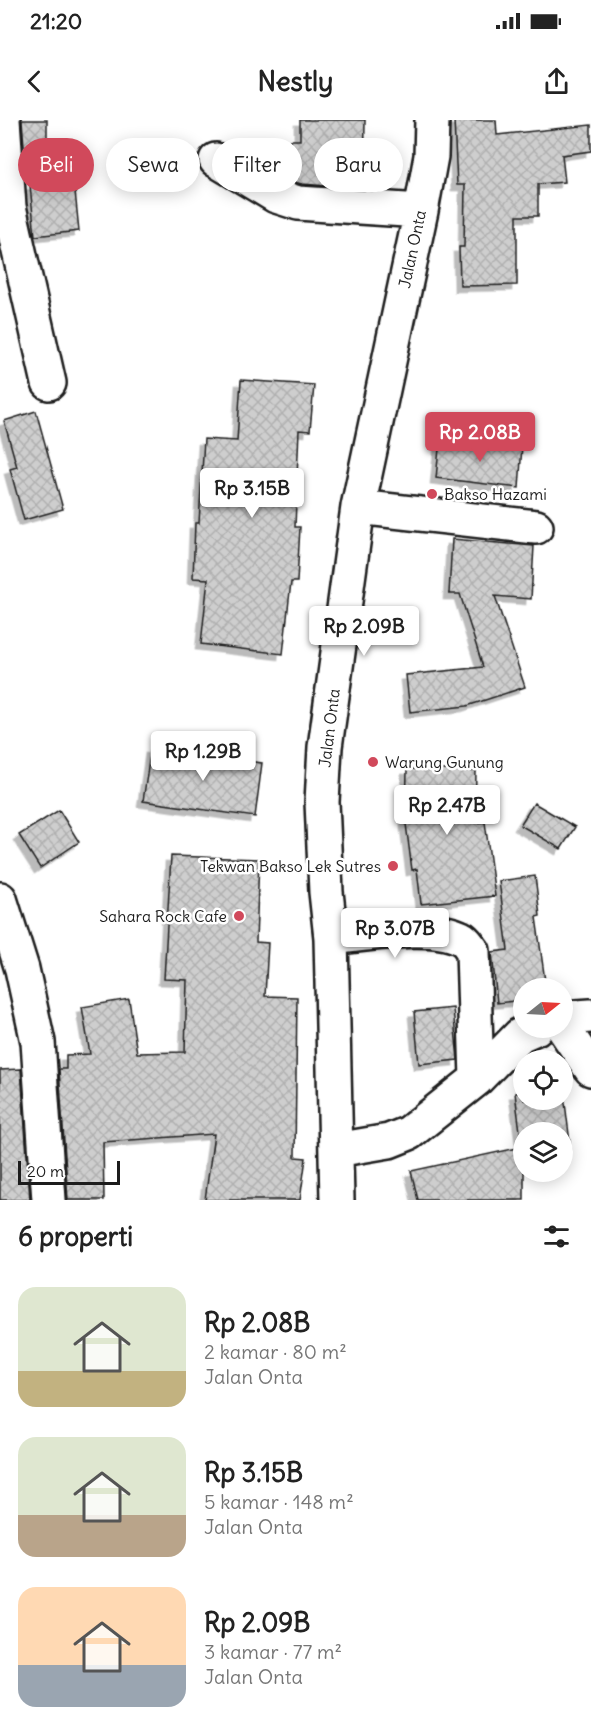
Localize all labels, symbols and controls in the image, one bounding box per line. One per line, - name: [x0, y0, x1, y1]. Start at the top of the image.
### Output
- text: 21:20: [30, 7, 82, 35]
- text: Nestly: [258, 64, 333, 98]
- icon: back: [18, 65, 51, 98]
- icon: share: [540, 65, 573, 98]
- chip: Beli: [18, 138, 94, 192]
- chip: Sewa: [106, 138, 200, 192]
- chip: Filter: [212, 138, 302, 192]
- chip: Baru: [314, 138, 403, 192]
- street label: Jalan Onta: [394, 208, 430, 290]
- pin: Rp 2.08B: [418, 412, 542, 463]
- text: Rp 2.08B: [439, 419, 521, 444]
- pin: Rp 3.15B: [190, 468, 314, 519]
- text: Rp 3.15B: [214, 475, 290, 500]
- place label: Bakso Hazami: [444, 484, 547, 504]
- marker: Bakso Hazami: [425, 487, 439, 501]
- pin: Rp 2.09B: [302, 606, 426, 657]
- text: Rp 2.09B: [323, 613, 405, 638]
- street label: Jalan Onta: [314, 688, 344, 768]
- pin: Rp 1.29B: [141, 731, 265, 782]
- text: Rp 1.29B: [165, 738, 241, 763]
- place label: Warung Gunung: [385, 752, 504, 772]
- marker: Warung Gunung: [366, 755, 380, 769]
- pin: Rp 2.47B: [385, 785, 509, 836]
- text: Rp 2.47B: [408, 792, 486, 817]
- place label: Tekwan Bakso Lek Sutres: [200, 856, 381, 876]
- marker: Tekwan Bakso Lek Sutres: [386, 859, 400, 873]
- place label: Sahara Rock Cafe: [99, 906, 227, 926]
- pin: Rp 3.07B: [333, 908, 457, 959]
- marker: Sahara Rock Cafe: [232, 909, 246, 923]
- text: Rp 3.07B: [355, 915, 435, 940]
- north arrow: [513, 978, 573, 1038]
- map controls: [513, 978, 573, 1182]
- button: locate: [513, 1050, 573, 1110]
- button: layers: [513, 1122, 573, 1182]
- scale bar: [18, 1158, 120, 1186]
- text: 20 m: [27, 1161, 64, 1181]
- text: 6 properti: [18, 1220, 133, 1253]
- icon: filters: [540, 1220, 573, 1253]
- text: Rp 2.08B: [204, 1306, 310, 1339]
- icon: home: [66, 1311, 138, 1383]
- text: 2 kamar · 80 m²: [204, 1339, 347, 1364]
- text: Jalan Onta: [204, 1364, 303, 1389]
- text: Rp 3.15B: [204, 1456, 303, 1489]
- icon: home: [66, 1461, 138, 1533]
- text: 5 kamar · 148 m²: [204, 1489, 354, 1514]
- text: Jalan Onta: [204, 1514, 303, 1539]
- text: Rp 2.09B: [204, 1606, 310, 1639]
- icon: home: [66, 1611, 138, 1683]
- text: 3 kamar · 77 m²: [204, 1639, 342, 1664]
- text: Jalan Onta: [204, 1664, 303, 1689]

